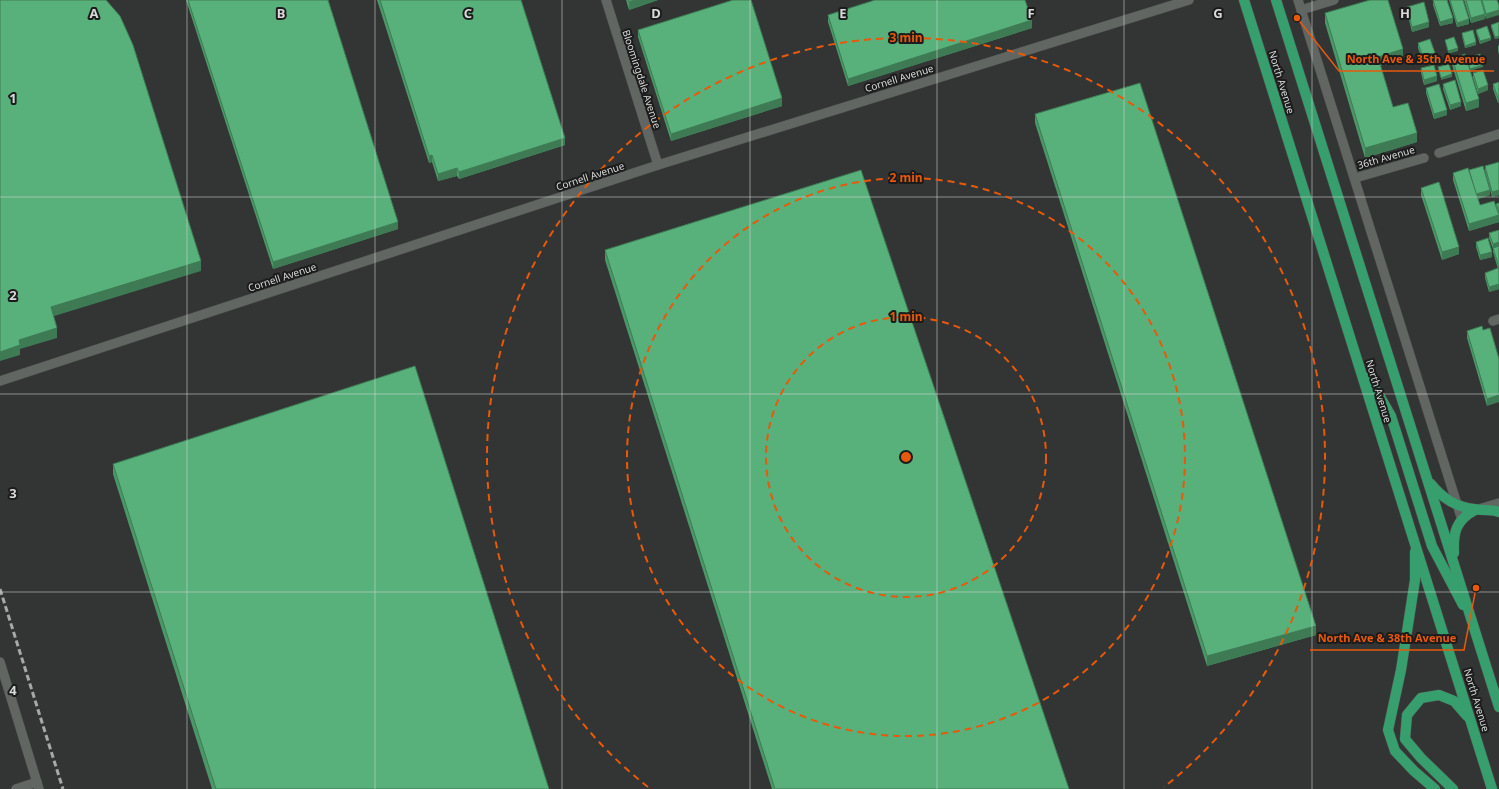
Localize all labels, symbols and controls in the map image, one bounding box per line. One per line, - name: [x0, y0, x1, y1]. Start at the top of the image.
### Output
- text: A: [90, 4, 99, 22]
- text: B: [277, 4, 285, 22]
- text: C: [464, 4, 472, 22]
- text: D: [651, 4, 661, 22]
- text: E: [839, 4, 847, 22]
- text: F: [1027, 4, 1035, 22]
- text: G: [1213, 4, 1223, 22]
- text: H: [1400, 4, 1410, 22]
- street label: Bloomingdale Avenue: [619, 28, 665, 131]
- text: 3 min: [889, 29, 923, 46]
- callout: North Ave & 35th Avenue: [1339, 48, 1494, 71]
- street label: North Avenue: [1266, 49, 1298, 116]
- text: North Ave & 35th Avenue: [1347, 51, 1486, 66]
- street label: Cornell Avenue: [863, 61, 935, 95]
- text: 1: [9, 89, 17, 107]
- street label: 36th Avenue: [1356, 142, 1417, 172]
- street label: Cornell Avenue: [554, 158, 626, 194]
- text: 2 min: [889, 169, 923, 186]
- street label: Cornell Avenue: [246, 259, 318, 295]
- text: 2: [9, 286, 17, 304]
- text: 1 min: [889, 308, 923, 325]
- street label: North Avenue: [1363, 358, 1395, 425]
- centre of rings: [899, 450, 913, 464]
- text: 3: [9, 484, 17, 502]
- callout: North Ave & 38th Avenue: [1310, 627, 1464, 650]
- text: North Ave & 38th Avenue: [1318, 630, 1457, 645]
- street label: North Avenue: [1461, 667, 1493, 734]
- text: 4: [9, 681, 17, 699]

